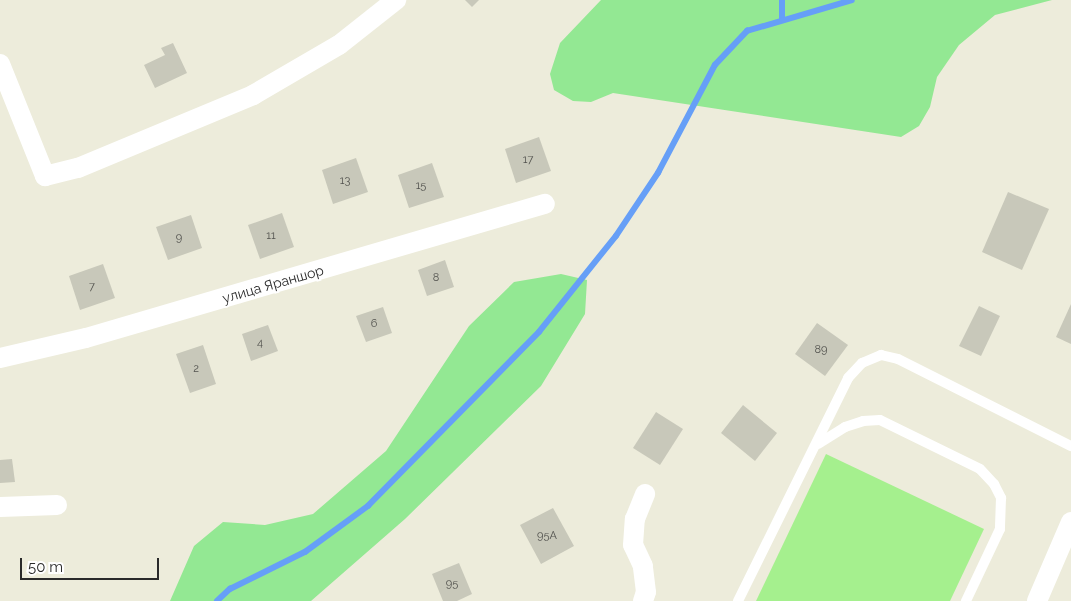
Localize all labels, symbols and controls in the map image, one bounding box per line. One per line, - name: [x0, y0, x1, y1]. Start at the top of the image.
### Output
- house number: 17: [523, 153, 533, 167]
- house number: 13: [340, 174, 350, 188]
- house number: 15: [416, 179, 426, 193]
- house number: 11: [266, 229, 276, 243]
- house number: 9: [176, 231, 182, 245]
- street label: улица Яраншор: [220, 262, 326, 306]
- house number: 8: [433, 271, 439, 285]
- house number: 7: [89, 280, 95, 294]
- house number: 6: [371, 317, 377, 331]
- house number: 4: [257, 336, 263, 350]
- house number: 89: [815, 343, 827, 357]
- house number: 2: [193, 362, 199, 376]
- house number: 95А: [537, 529, 557, 543]
- scale bar: [22, 548, 161, 580]
- text: 50 m: [28, 558, 63, 576]
- house number: 95: [446, 577, 458, 591]

